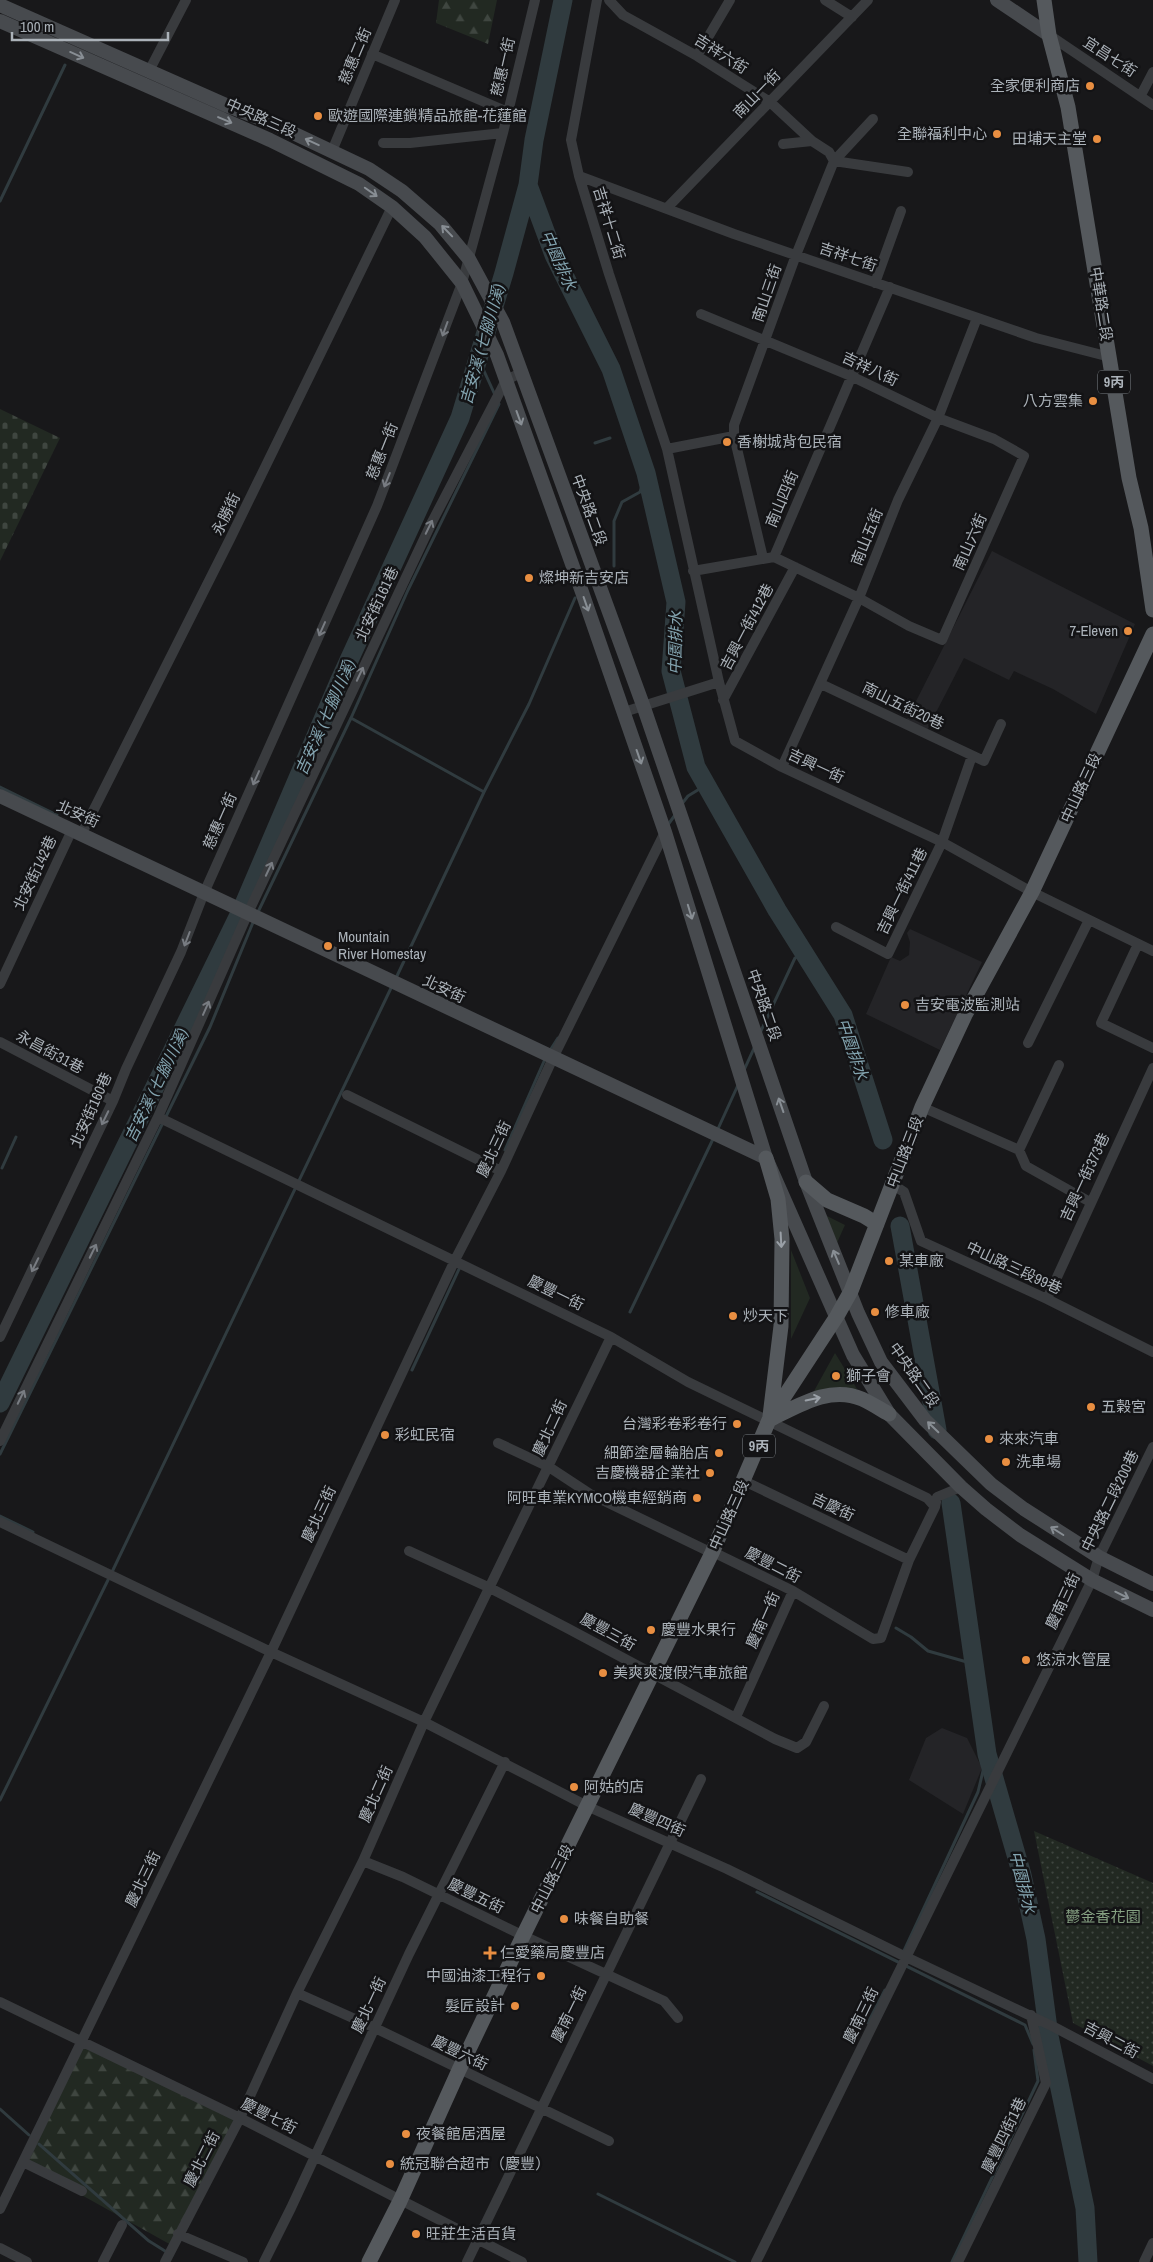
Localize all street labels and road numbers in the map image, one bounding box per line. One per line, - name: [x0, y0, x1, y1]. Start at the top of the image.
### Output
- street label: 慈惠二街: [333, 24, 376, 88]
- street label: 吉祥六街: [690, 29, 752, 78]
- street label: 宜昌七街: [1079, 31, 1141, 82]
- street label: 慈惠一街: [486, 35, 519, 98]
- street label: 南山一街: [728, 65, 785, 123]
- street label: 中央路三段: [223, 93, 300, 142]
- street label: 吉祥十二街: [588, 184, 630, 262]
- street label: 吉祥七街: [816, 237, 880, 276]
- street label: 南山三街: [747, 261, 786, 325]
- street label: 中華路二段: [1085, 265, 1118, 343]
- street label: 吉祥八街: [839, 346, 902, 391]
- road number: 9丙: [1098, 371, 1130, 394]
- street label: 慈惠一街: [361, 419, 403, 483]
- street label: 南山四街: [760, 467, 803, 531]
- street label: 中央路二段: [567, 471, 612, 549]
- street label: 永勝街: [206, 489, 245, 539]
- street label: 南山五街: [846, 505, 888, 569]
- street label: 南山六街: [948, 510, 991, 573]
- street label: 北安街161巷: [350, 563, 403, 645]
- street label: 吉興一街412巷: [715, 580, 778, 674]
- street label: 南山五街20巷: [859, 677, 948, 734]
- street label: 吉興一街: [785, 743, 848, 788]
- street label: 中山路三段: [1055, 749, 1106, 826]
- street label: 慈惠一街: [198, 789, 241, 852]
- street label: 北安街: [53, 795, 103, 832]
- street label: 北安街142巷: [8, 832, 61, 914]
- street label: 吉興一街411巷: [871, 844, 932, 938]
- street label: 中央路二段: [742, 966, 787, 1044]
- street label: 北安街: [419, 970, 469, 1008]
- street label: 永昌街31巷: [13, 1025, 88, 1078]
- street label: 北安街160巷: [65, 1069, 117, 1151]
- street label: 中山路三段: [881, 1113, 928, 1191]
- street label: 慶北三街: [471, 1117, 516, 1180]
- street label: 吉興一街373巷: [1055, 1129, 1114, 1225]
- street label: 中山路三段99巷: [963, 1236, 1066, 1299]
- street label: 慶豐一街: [525, 1270, 588, 1315]
- street label: 中央路二段: [884, 1338, 945, 1411]
- street label: 慶北二街: [527, 1396, 572, 1459]
- road number: 9丙: [743, 1434, 775, 1458]
- street label: 中央路二段200巷: [1076, 1447, 1143, 1555]
- street label: 中山路三段: [704, 1476, 753, 1553]
- street label: 慶北三街: [296, 1482, 341, 1545]
- street label: 吉慶街: [808, 1488, 858, 1526]
- street label: 慶豐二街: [742, 1542, 805, 1588]
- street label: 慶南三街: [1040, 1569, 1085, 1632]
- street label: 慶南一街: [741, 1588, 784, 1651]
- street label: 慶豐三街: [577, 1608, 640, 1655]
- street label: 慶北二街: [354, 1762, 397, 1825]
- street label: 慶豐四街: [626, 1798, 689, 1841]
- street label: 中山路三段: [525, 1841, 578, 1917]
- street label: 慶北三街: [120, 1847, 165, 1910]
- street label: 慶豐五街: [445, 1873, 508, 1918]
- street label: 慶北一街: [346, 1973, 391, 2036]
- street label: 慶南一街: [546, 1982, 591, 2045]
- street label: 慶南三街: [838, 1983, 883, 2046]
- street label: 吉興二街: [1080, 2016, 1143, 2063]
- street label: 慶豐六街: [429, 2030, 492, 2075]
- street label: 慶豐七街: [238, 2093, 301, 2139]
- street label: 慶豐四街1巷: [976, 2093, 1031, 2176]
- street label: 慶北二街: [179, 2127, 225, 2190]

